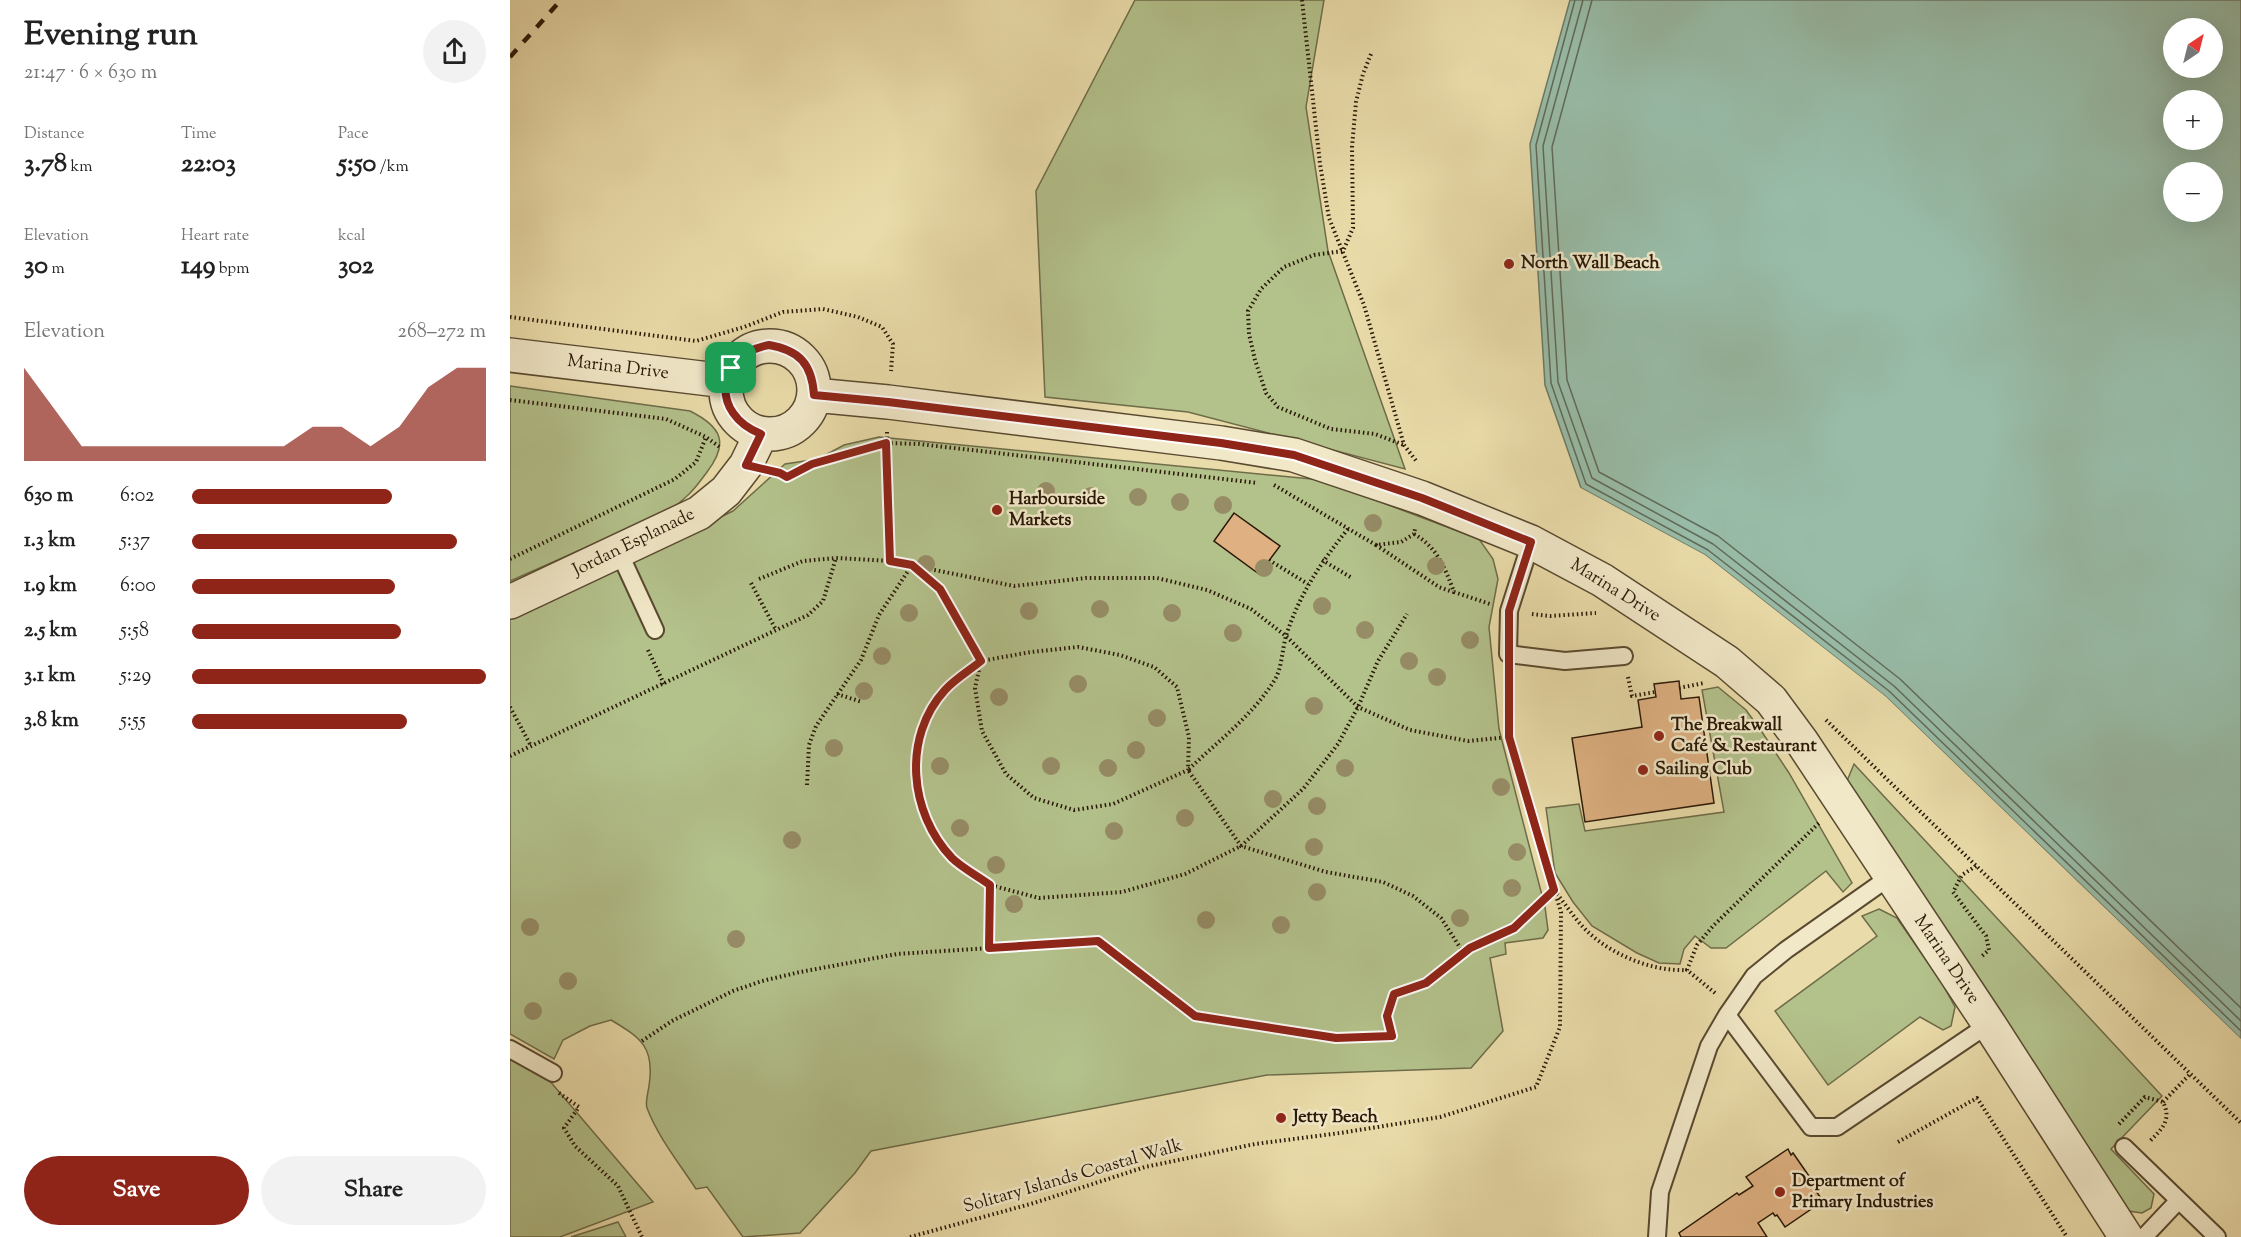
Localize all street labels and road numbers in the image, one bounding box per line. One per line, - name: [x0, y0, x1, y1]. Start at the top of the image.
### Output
- street label: Marina Drive: [566, 349, 670, 387]
- street label: Jordan Esplanade: [568, 502, 699, 584]
- street label: Marina Drive: [1565, 553, 1665, 629]
- street label: Marina Drive: [1907, 910, 1985, 1010]
- street label: Solitary Islands Coastal Walk: [960, 1133, 1186, 1221]

